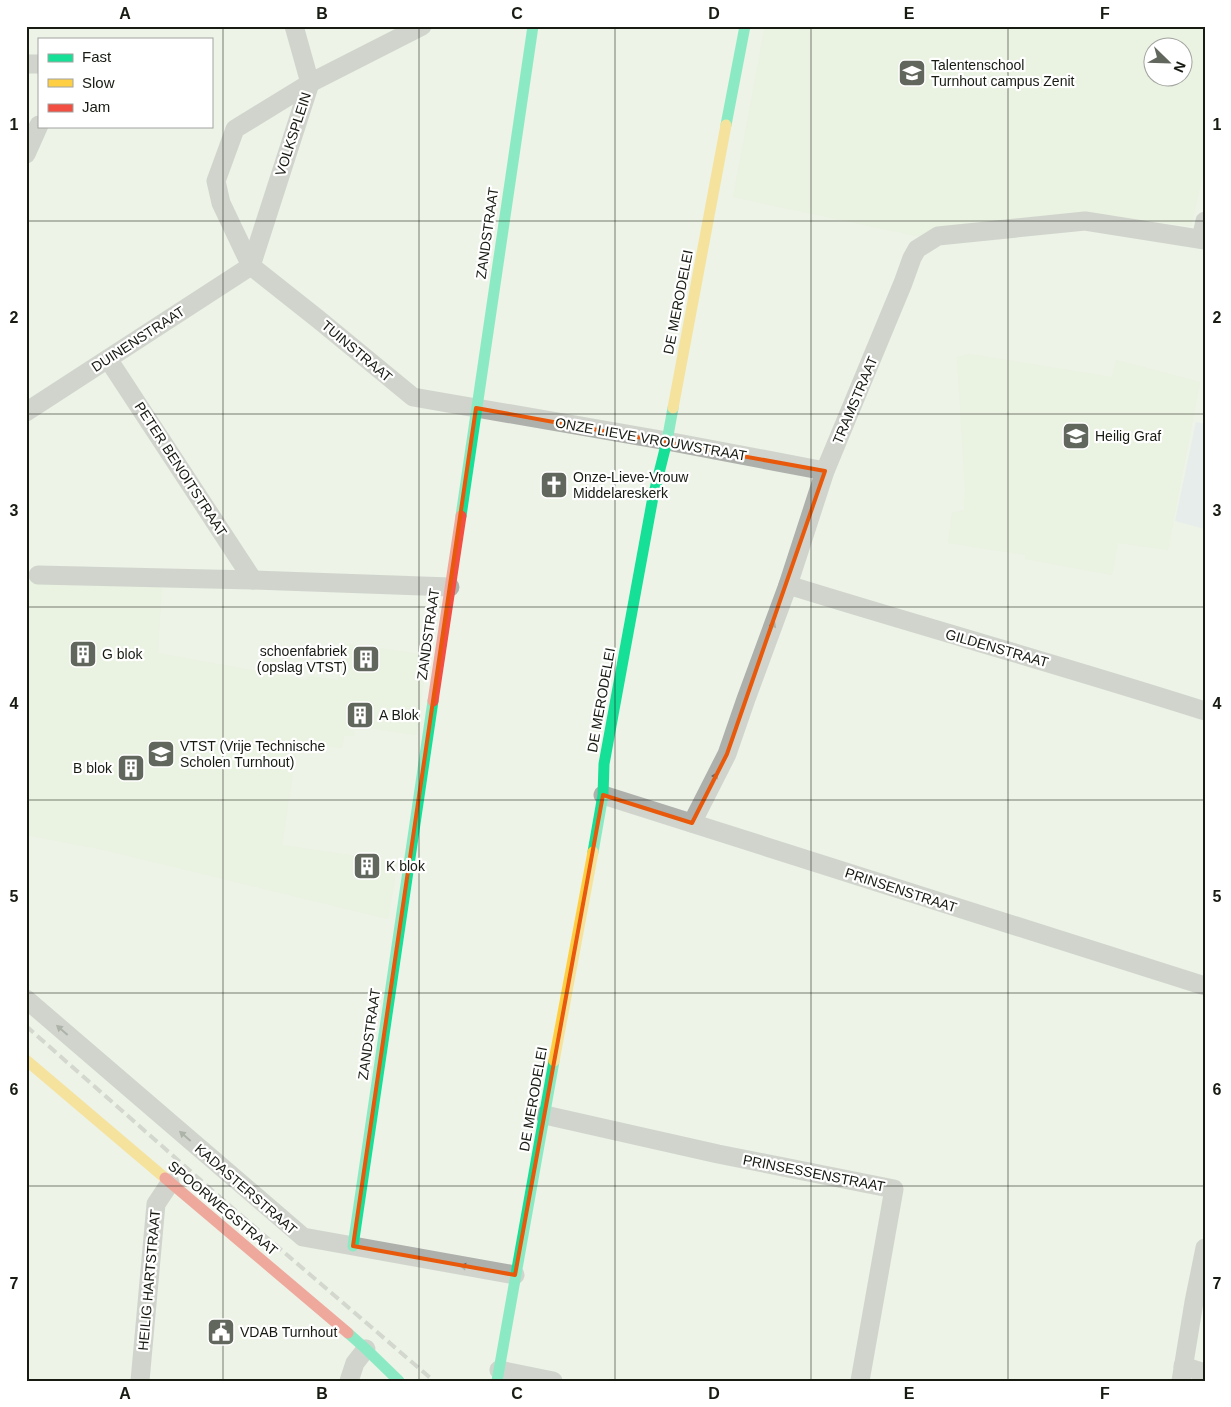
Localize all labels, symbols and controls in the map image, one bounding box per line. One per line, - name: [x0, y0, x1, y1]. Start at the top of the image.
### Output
- text: A: [119, 5, 131, 22]
- text: B: [316, 5, 328, 22]
- text: C: [511, 5, 523, 22]
- text: D: [708, 5, 720, 22]
- text: E: [904, 5, 915, 22]
- text: F: [1100, 5, 1110, 22]
- legend: [38, 38, 212, 128]
- north arrow: [1144, 38, 1194, 88]
- text: Fast: [82, 48, 112, 65]
- place label: Talentenschool Turnhout campus Zenit: [931, 57, 1075, 89]
- school or university icon: Talentenschool Turnhout campus Zenit: [897, 58, 927, 88]
- text: N: [1171, 59, 1189, 75]
- text: Slow: [82, 74, 115, 91]
- street label: VOLKSPLEIN: [272, 90, 314, 178]
- text: Jam: [82, 98, 110, 115]
- text: 1: [10, 116, 19, 133]
- text: 1: [1213, 116, 1222, 133]
- street label: ZANDSTRAAT: [473, 186, 501, 280]
- street label: DE MERODELEI: [660, 249, 696, 355]
- street label: DUINENSTRAAT: [88, 303, 188, 375]
- text: 2: [10, 309, 19, 326]
- text: 2: [1213, 309, 1222, 326]
- street label: TUINSTRAAT: [319, 317, 396, 385]
- street label: TRAMSTRAAT: [829, 353, 881, 446]
- street label: PETER BENOITSTRAAT: [132, 399, 231, 540]
- street label: ONZE LIEVE VROUWSTRAAT: [554, 414, 748, 464]
- school or university icon: Heilig Graf: [1061, 421, 1091, 451]
- place label: Heilig Graf: [1095, 428, 1161, 444]
- place label: Onze-Lieve-Vrouw Middelareskerk: [573, 469, 689, 501]
- church icon: Onze-Lieve-Vrouw Middelareskerk: [539, 470, 569, 500]
- text: 3: [10, 502, 19, 519]
- text: 3: [1213, 502, 1222, 519]
- street label: ZANDSTRAAT: [414, 587, 442, 681]
- one-way arrow: [769, 621, 777, 635]
- street label: GILDENSTRAAT: [944, 626, 1051, 670]
- building icon: G blok: [68, 639, 98, 669]
- place label: schoenfabriek (opslag VTST): [257, 643, 348, 675]
- building icon: schoenfabriek (opslag VTST): [351, 644, 381, 674]
- place label: G blok: [102, 646, 143, 662]
- street label: DE MERODELEI: [584, 647, 618, 753]
- text: 4: [10, 695, 19, 712]
- text: 4: [1213, 695, 1222, 712]
- building icon: A Blok: [345, 700, 375, 730]
- place label: A Blok: [379, 707, 420, 723]
- place label: VTST (Vrije Technische Scholen Turnhout): [180, 738, 325, 770]
- school or university icon: VTST (Vrije Technische Scholen Turnhout): [146, 739, 176, 769]
- building icon: B blok: [116, 753, 146, 783]
- place label: B blok: [73, 760, 113, 776]
- one-way arrow: [710, 772, 718, 787]
- building icon: K blok: [352, 851, 382, 881]
- place label: K blok: [386, 858, 426, 874]
- street label: PRINSENSTRAAT: [843, 864, 959, 916]
- text: 5: [10, 888, 19, 905]
- text: 5: [1213, 888, 1222, 905]
- street label: ZANDSTRAAT: [355, 987, 383, 1081]
- one-way arrow: [56, 1024, 68, 1036]
- street label: DE MERODELEI: [516, 1046, 550, 1152]
- text: 6: [10, 1081, 19, 1098]
- text: 6: [1213, 1081, 1222, 1098]
- one-way arrow: [178, 1131, 191, 1142]
- street label: KADASTERSTRAAT: [192, 1140, 301, 1238]
- street label: PRINSESSENSTRAAT: [742, 1151, 887, 1195]
- street label: SPOORWEGSTRAAT: [165, 1158, 281, 1259]
- street label: HEILIG HARTSTRAAT: [135, 1208, 163, 1351]
- one-way arrow: [459, 1262, 475, 1270]
- text: 7: [10, 1275, 19, 1292]
- text: 7: [1213, 1275, 1222, 1292]
- public building icon: VDAB Turnhout: [206, 1317, 236, 1347]
- place label: VDAB Turnhout: [240, 1324, 337, 1340]
- text: A: [119, 1385, 131, 1402]
- text: B: [316, 1385, 328, 1402]
- text: C: [511, 1385, 523, 1402]
- text: D: [708, 1385, 720, 1402]
- text: E: [904, 1385, 915, 1402]
- text: F: [1100, 1385, 1110, 1402]

